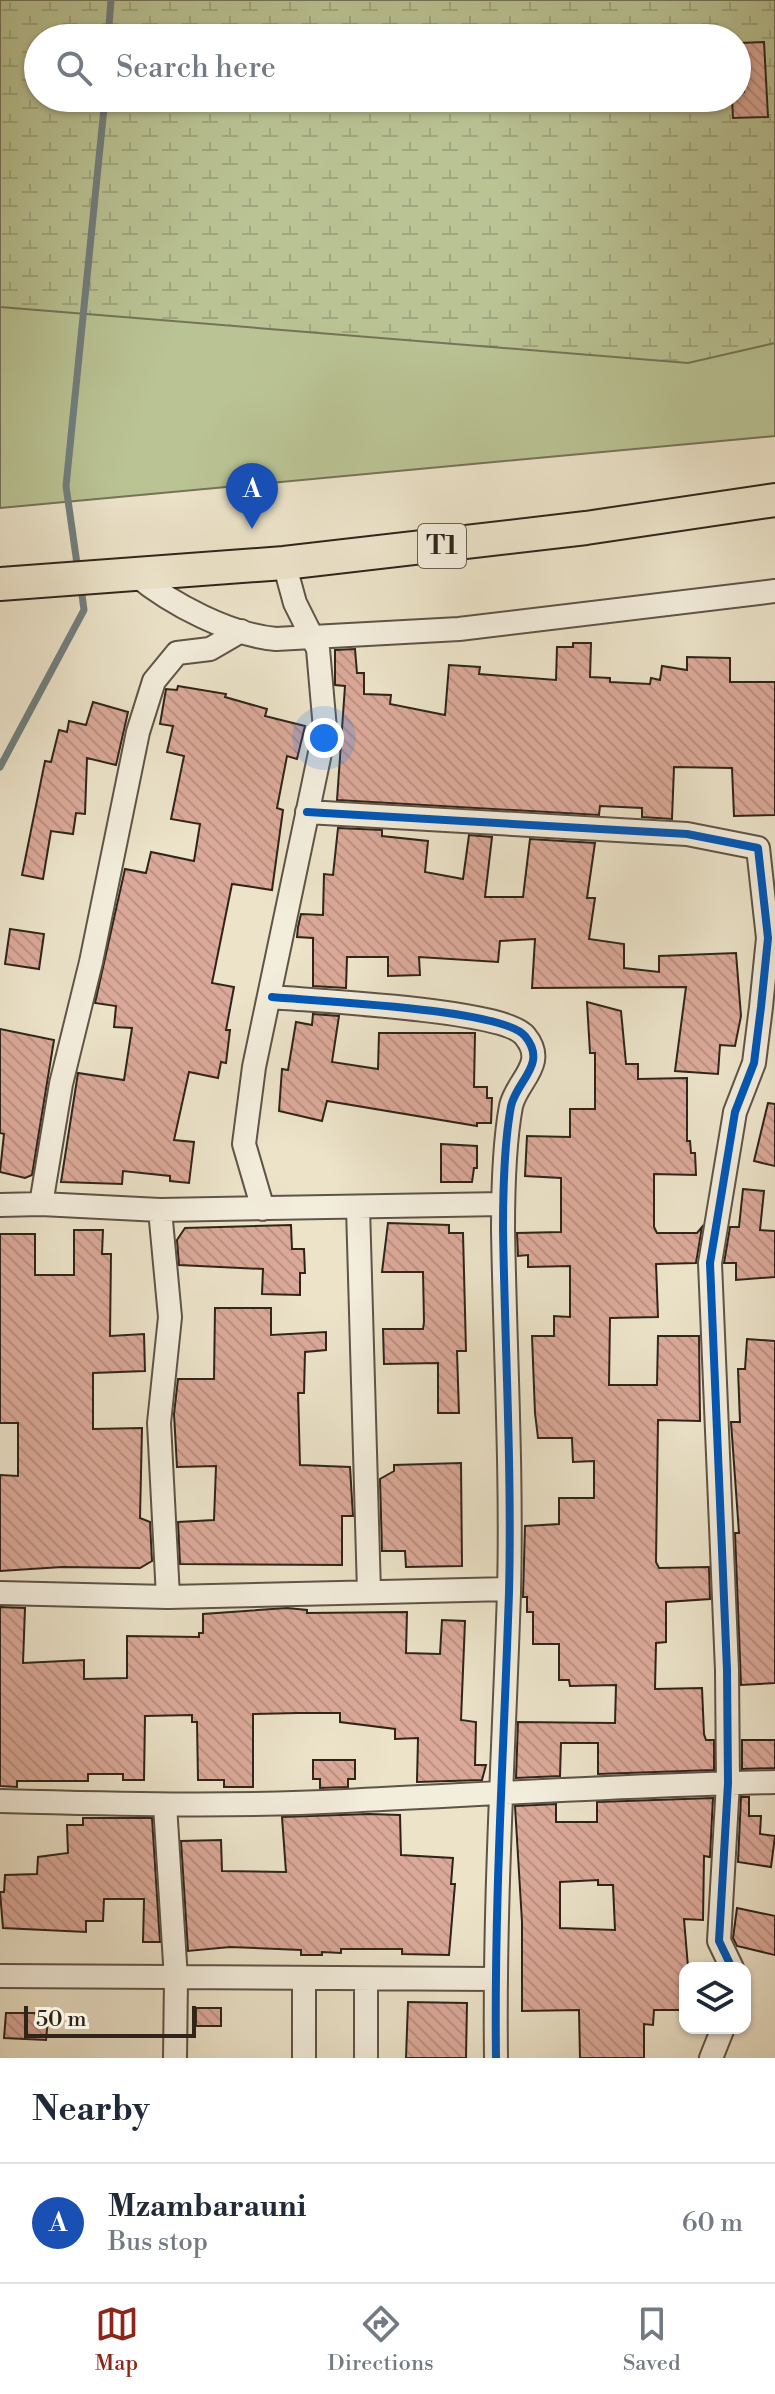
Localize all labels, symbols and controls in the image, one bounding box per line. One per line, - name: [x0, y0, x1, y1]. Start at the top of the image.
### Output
- search box: [24, 24, 751, 112]
- icon: search: [52, 46, 96, 90]
- text: Search here: [116, 49, 276, 87]
- pin: A: [226, 463, 278, 529]
- road number: T1: [418, 524, 466, 568]
- your location: [304, 718, 344, 758]
- map controls: [679, 1962, 751, 2034]
- button: layers: [679, 1962, 751, 2034]
- scale bar: [24, 2002, 196, 2038]
- text: 50 m: [36, 2006, 87, 2033]
- text: Nearby: [32, 2089, 150, 2131]
- text: Mzambarauni: [108, 2188, 306, 2226]
- text: A: [49, 2207, 67, 2239]
- text: 60 m: [682, 2207, 743, 2239]
- text: Bus stop: [108, 2226, 208, 2258]
- tab: Map: [95, 2302, 139, 2377]
- tab: Directions: [328, 2302, 434, 2377]
- tab: Saved: [623, 2302, 680, 2377]

